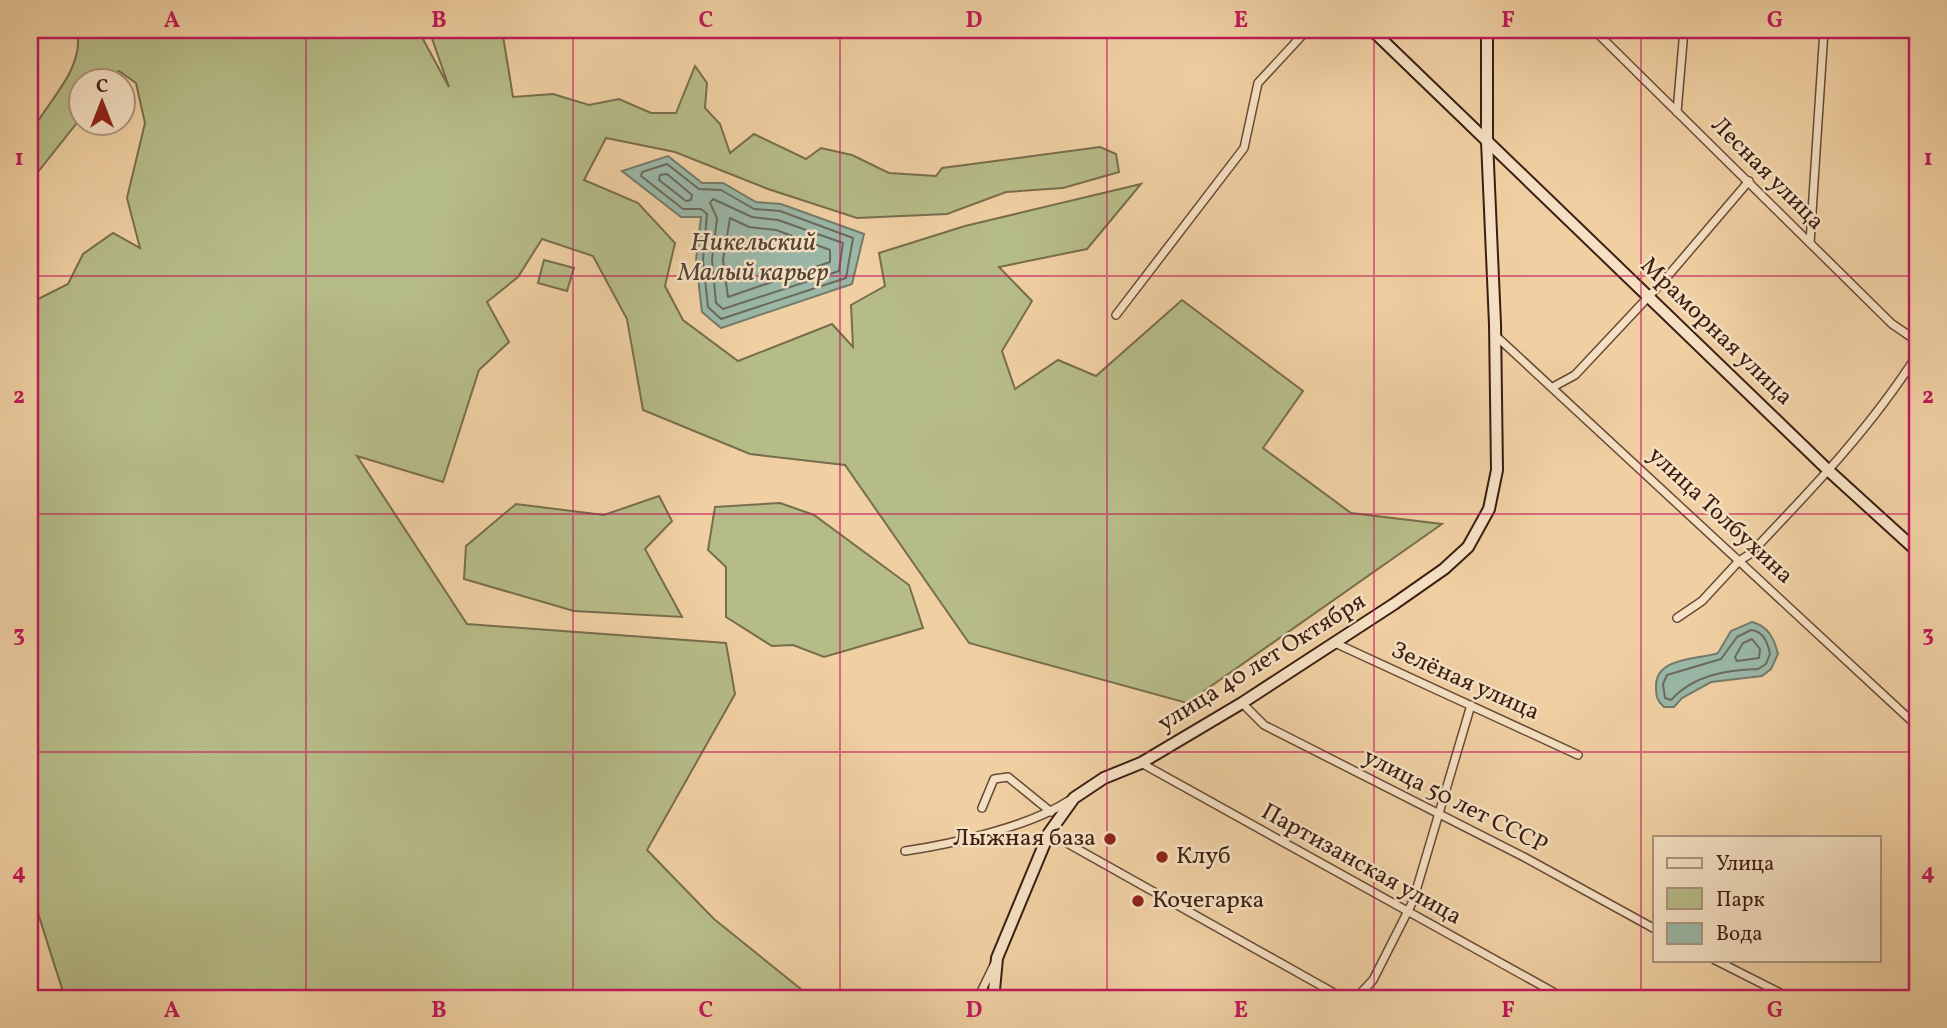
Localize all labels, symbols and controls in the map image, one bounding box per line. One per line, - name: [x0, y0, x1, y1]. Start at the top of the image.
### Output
- text: A: [164, 5, 180, 37]
- text: B: [431, 5, 447, 37]
- text: C: [699, 5, 713, 37]
- text: D: [966, 5, 983, 37]
- text: E: [1234, 5, 1248, 37]
- text: F: [1501, 5, 1515, 37]
- text: G: [1767, 5, 1783, 37]
- north arrow: [66, 66, 136, 136]
- text: С: [96, 74, 108, 100]
- street label: Лесная улица: [1703, 110, 1831, 238]
- text: 1: [14, 143, 24, 175]
- text: 1: [1923, 143, 1933, 175]
- water label: Никельский Малый карьер: [677, 225, 828, 291]
- street label: Мраморная улица: [1632, 250, 1800, 414]
- text: 2: [13, 381, 25, 413]
- text: 2: [1922, 381, 1934, 413]
- street label: улица Толбухина: [1640, 439, 1800, 593]
- street label: улица 40 лет Октября: [1151, 585, 1373, 741]
- text: 3: [13, 619, 25, 651]
- text: 3: [1922, 619, 1934, 651]
- street label: Зелёная улица: [1385, 634, 1545, 730]
- street label: улица 50 лет СССР: [1357, 741, 1553, 863]
- street label: Партизанская улица: [1254, 796, 1468, 934]
- place label: Лыжная база: [953, 822, 1096, 856]
- marker: Лыжная база: [1102, 831, 1118, 847]
- legend: [1653, 836, 1881, 962]
- place label: Клуб: [1176, 840, 1231, 874]
- marker: Клуб: [1154, 849, 1170, 865]
- text: Улица: [1716, 850, 1774, 879]
- text: 4: [12, 857, 26, 889]
- text: 4: [1921, 857, 1935, 889]
- place label: Кочегарка: [1152, 884, 1265, 918]
- text: Парк: [1716, 886, 1765, 915]
- marker: Кочегарка: [1130, 893, 1146, 909]
- text: Вода: [1716, 920, 1763, 949]
- text: A: [164, 995, 180, 1027]
- text: B: [431, 995, 447, 1027]
- text: C: [699, 995, 713, 1027]
- text: D: [966, 995, 983, 1027]
- text: E: [1234, 995, 1248, 1027]
- text: F: [1501, 995, 1515, 1027]
- text: G: [1767, 995, 1783, 1027]

